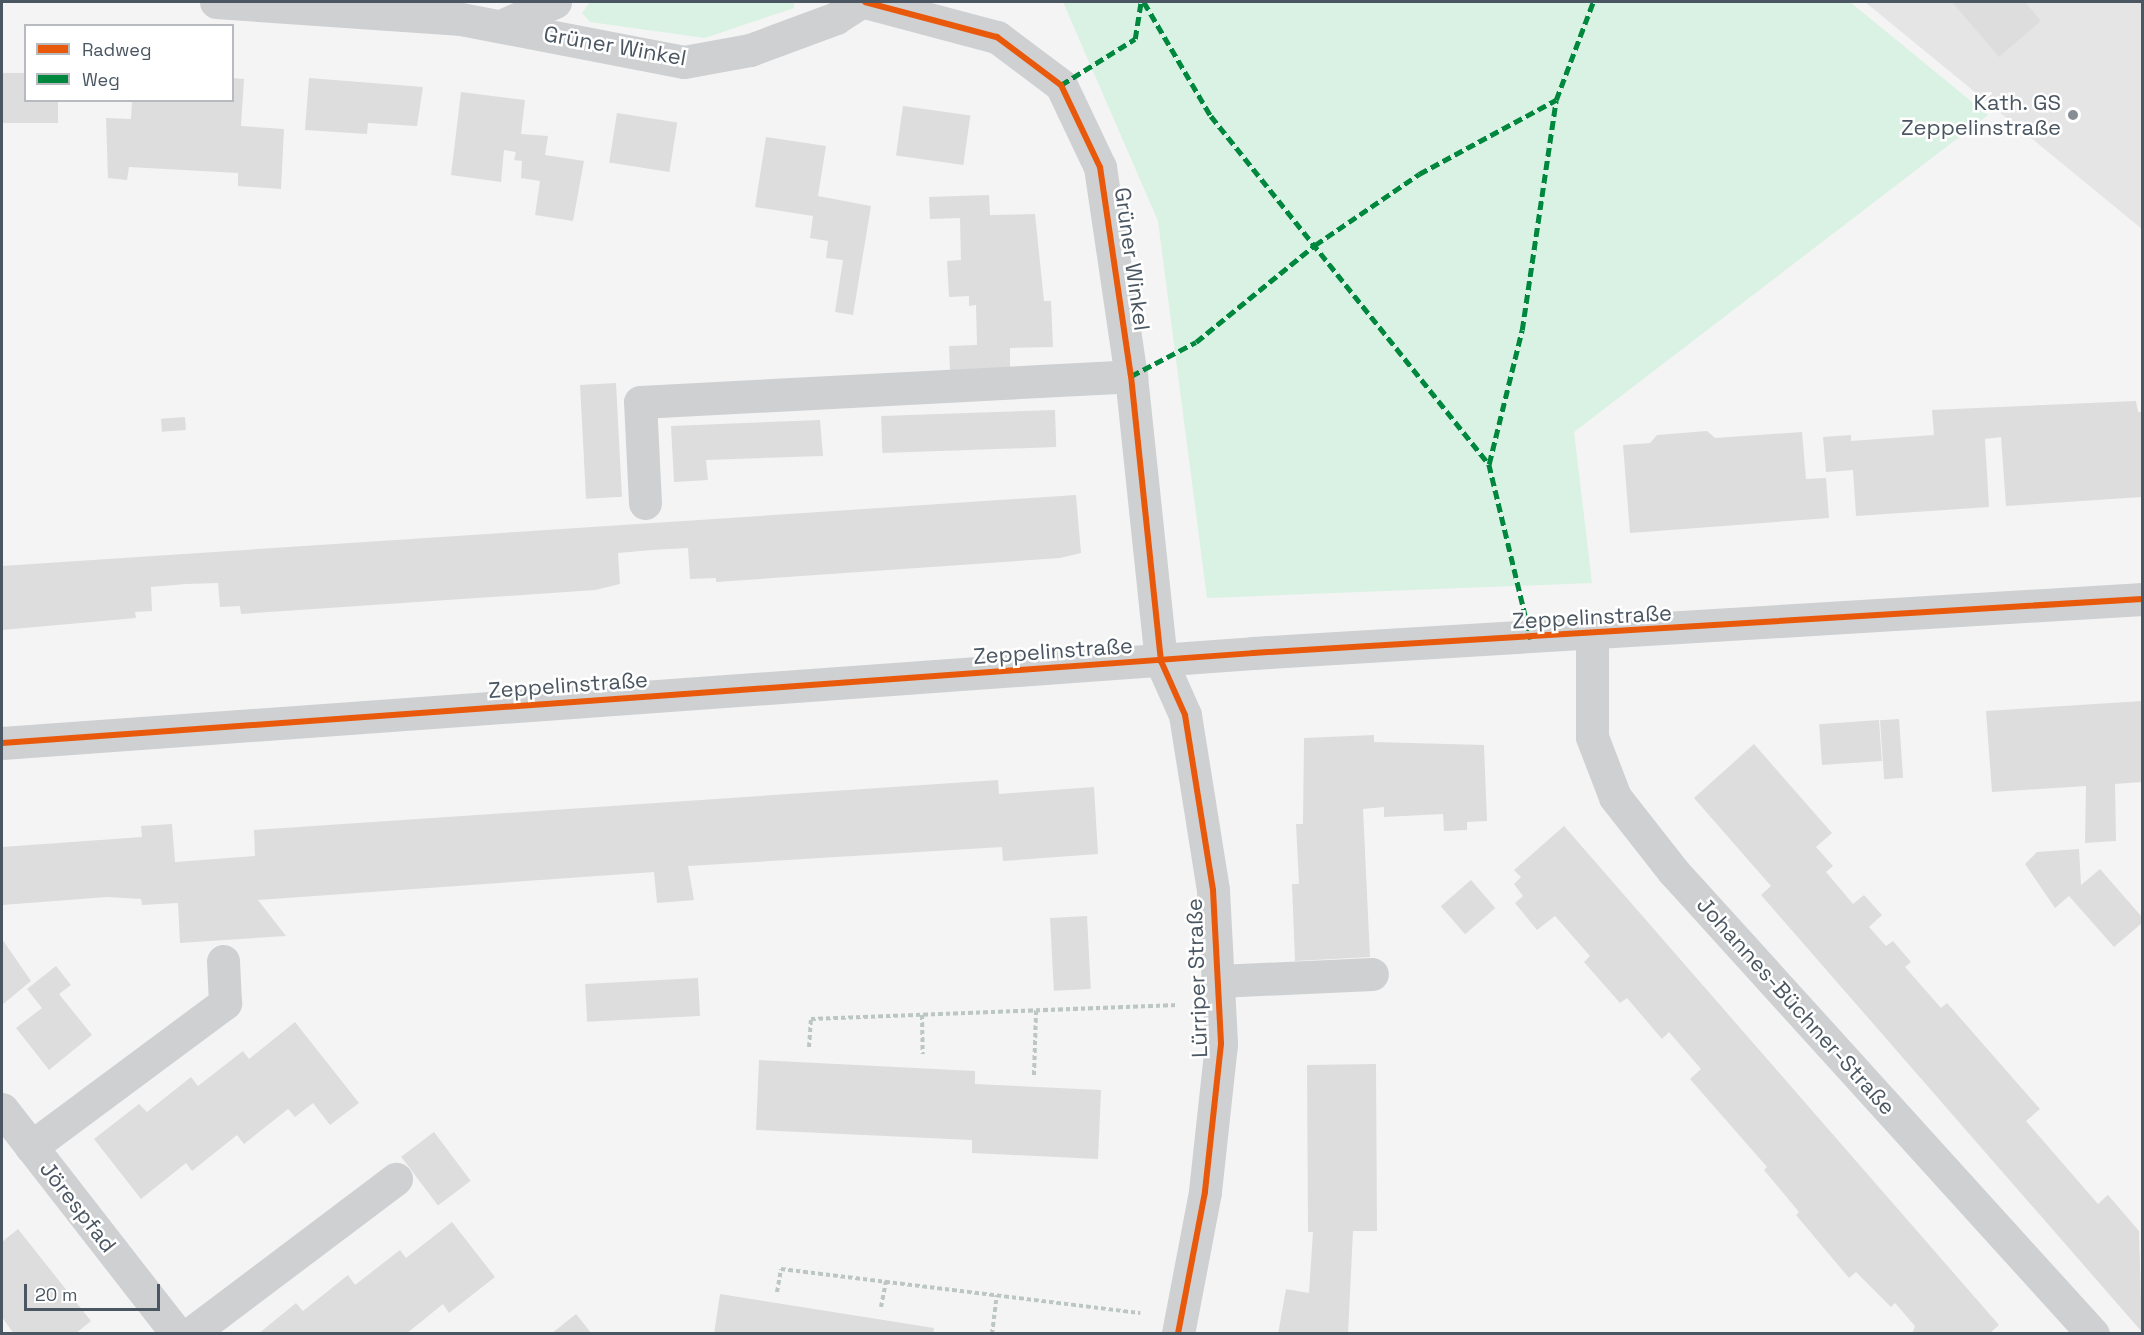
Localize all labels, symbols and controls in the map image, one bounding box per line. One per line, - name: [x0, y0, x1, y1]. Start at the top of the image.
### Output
- street label: Grüner Winkel: [542, 20, 688, 72]
- legend: [24, 24, 234, 102]
- text: Radweg: [82, 38, 152, 61]
- text: Weg: [82, 68, 120, 91]
- place label: Kath. GS Zeppelinstraße: [1901, 89, 2061, 140]
- marker: Kath. GS Zeppelinstraße: [2066, 108, 2080, 122]
- street label: Grüner Winkel: [1109, 186, 1155, 332]
- street label: Zeppelinstraße: [1511, 600, 1673, 634]
- street label: Zeppelinstraße: [972, 632, 1134, 670]
- street label: Zeppelinstraße: [487, 666, 649, 704]
- street label: Johannes-Büchner-Straße: [1691, 892, 1901, 1120]
- street label: Lürriper Straße: [1181, 898, 1213, 1058]
- street label: Jörespfad: [34, 1156, 122, 1258]
- scale bar: [27, 1272, 164, 1310]
- text: 20 m: [35, 1283, 78, 1306]

